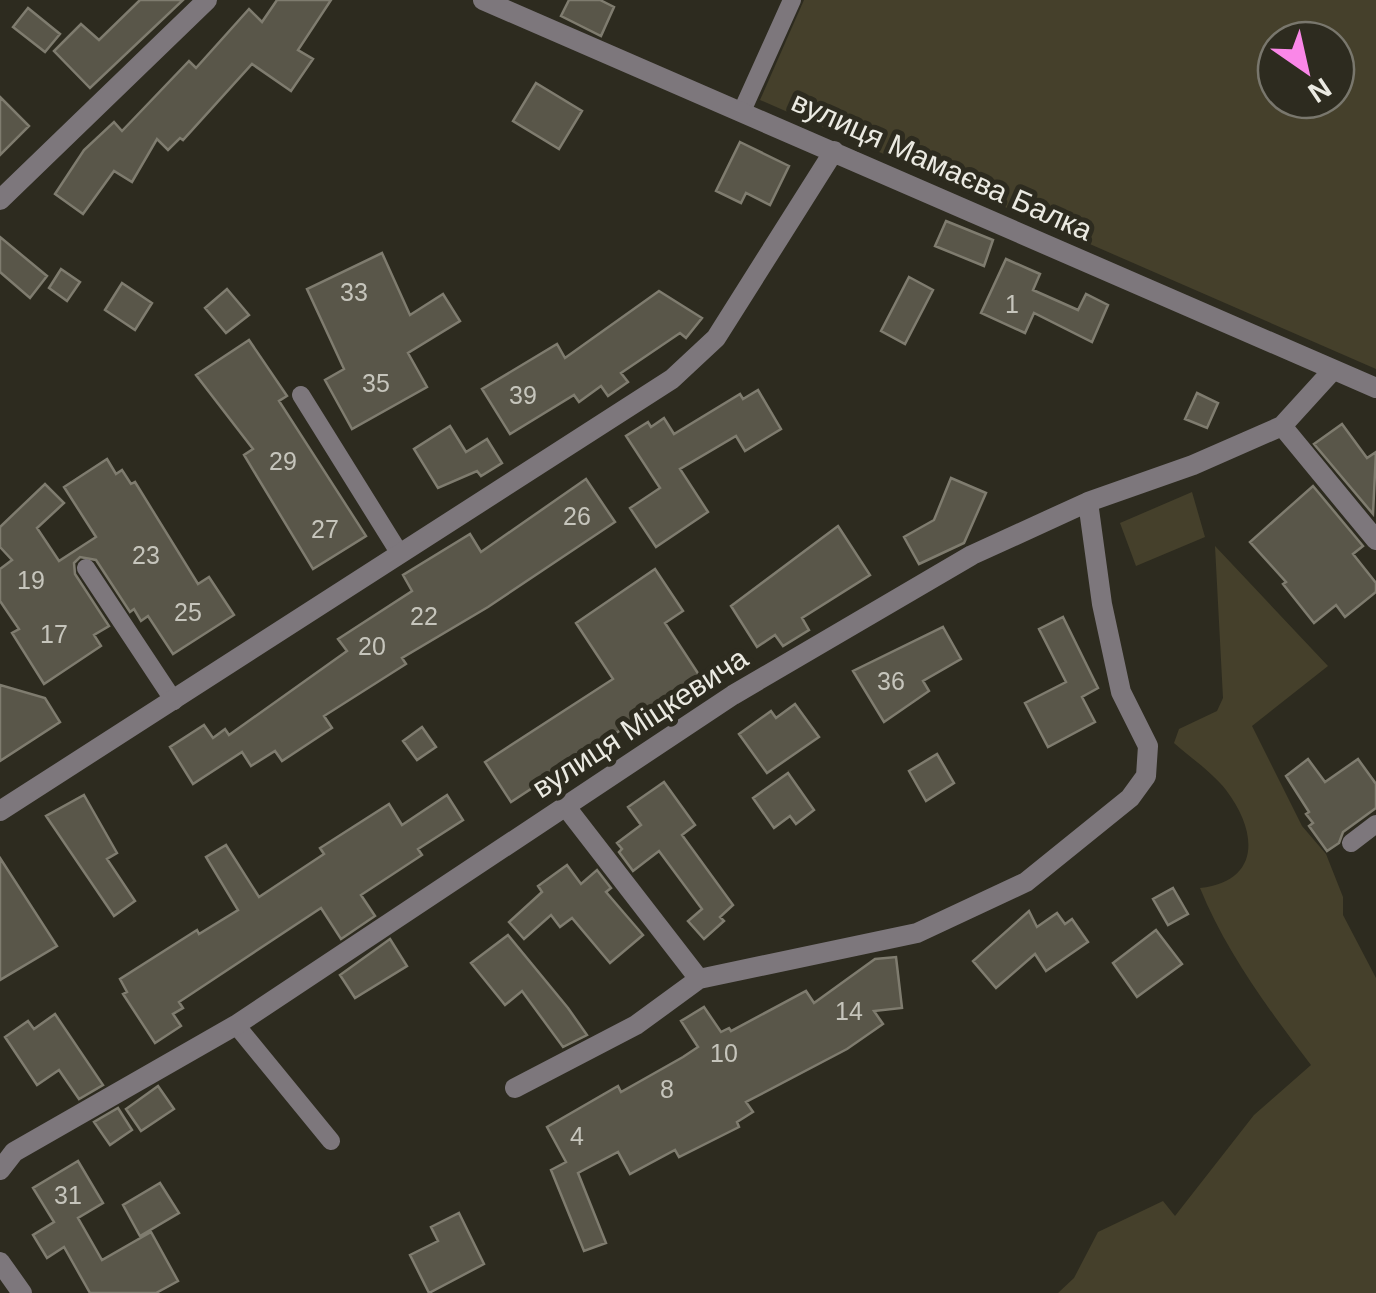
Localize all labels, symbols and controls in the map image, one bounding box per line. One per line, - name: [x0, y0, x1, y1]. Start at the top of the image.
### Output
- north arrow: [1256, 20, 1356, 120]
- text: N: [1303, 72, 1337, 109]
- street label: вулиця Мамаєва Балка: [787, 84, 1098, 247]
- house number: 33: [340, 278, 368, 306]
- house number: 1: [1005, 290, 1019, 318]
- house number: 35: [362, 369, 390, 397]
- house number: 39: [509, 381, 537, 409]
- house number: 29: [269, 447, 297, 475]
- house number: 26: [563, 502, 591, 530]
- house number: 27: [311, 515, 339, 543]
- house number: 23: [132, 541, 160, 569]
- house number: 19: [17, 566, 45, 594]
- house number: 25: [174, 598, 202, 626]
- house number: 22: [410, 602, 438, 630]
- house number: 17: [40, 620, 68, 648]
- house number: 20: [358, 632, 386, 660]
- street label: вулиця Міцкевича: [526, 641, 754, 804]
- house number: 36: [877, 667, 905, 695]
- house number: 14: [835, 997, 863, 1025]
- house number: 10: [710, 1039, 738, 1067]
- house number: 8: [660, 1075, 674, 1103]
- house number: 4: [570, 1122, 584, 1150]
- house number: 31: [54, 1181, 82, 1209]

